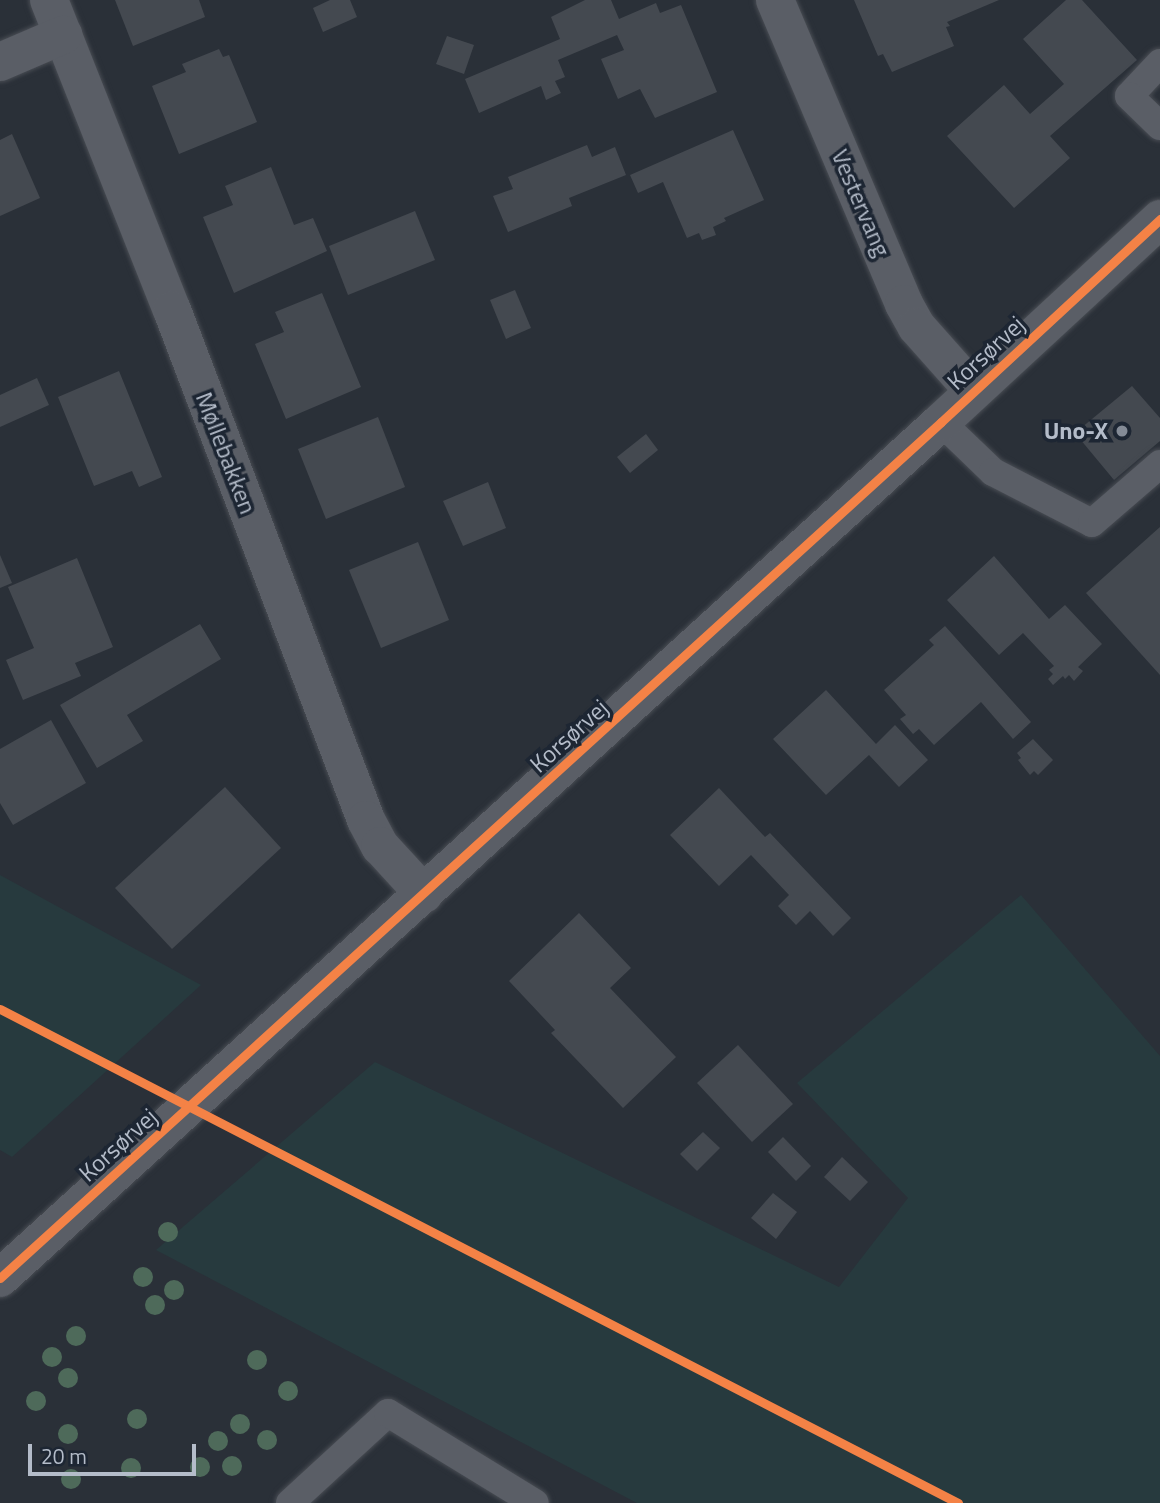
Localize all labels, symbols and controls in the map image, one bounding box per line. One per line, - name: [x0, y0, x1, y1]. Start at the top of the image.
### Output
- street label: Vestervang: [825, 145, 897, 261]
- street label: Korsørvej: [941, 310, 1031, 396]
- street label: Møllebakken: [190, 388, 262, 518]
- place label: Uno-X: [1044, 417, 1108, 445]
- marker: Uno-X: [1114, 423, 1130, 439]
- street label: Korsørvej: [524, 693, 614, 779]
- street label: Korsørvej: [73, 1102, 163, 1188]
- scale bar: [32, 1430, 200, 1474]
- text: 20 m: [41, 1440, 87, 1472]

